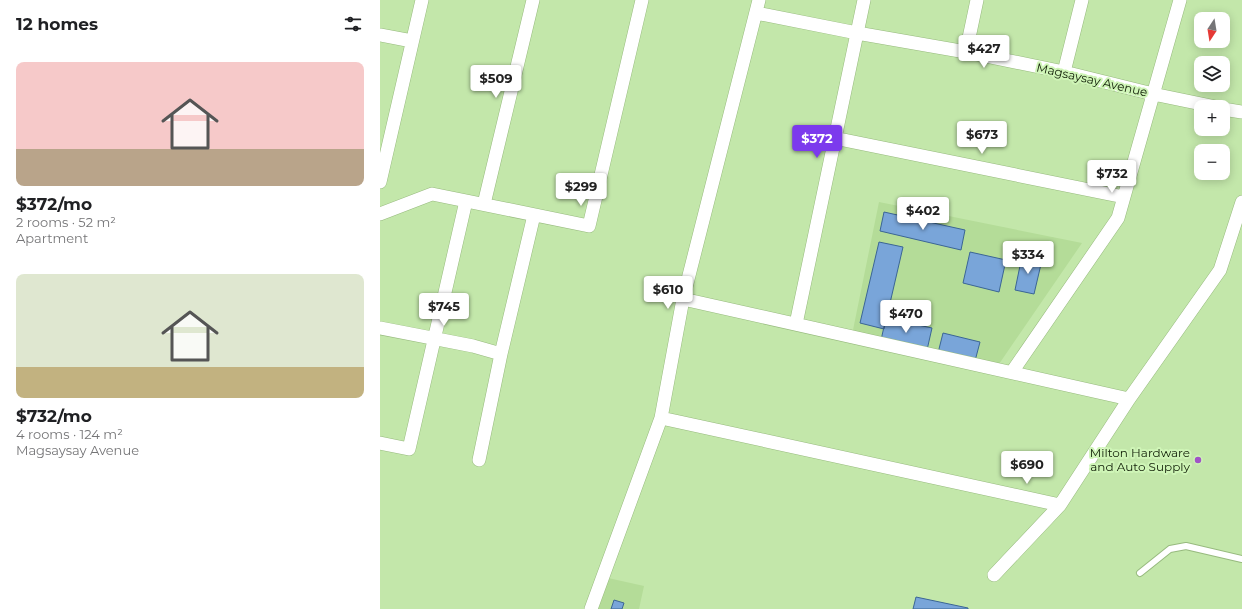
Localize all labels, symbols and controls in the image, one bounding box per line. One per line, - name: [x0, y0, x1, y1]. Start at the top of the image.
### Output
- north arrow: [1194, 12, 1230, 48]
- map controls: [1194, 12, 1230, 180]
- icon: filters: [342, 13, 364, 35]
- text: 12 homes: [16, 14, 98, 34]
- pin: $427: [960, 35, 1008, 69]
- text: $427: [967, 40, 1001, 56]
- button: layers: [1194, 56, 1230, 92]
- street label: Magsaysay Avenue: [1035, 59, 1149, 100]
- pin: $509: [472, 65, 520, 99]
- text: $509: [479, 70, 513, 86]
- icon: home: [154, 88, 226, 160]
- button: +: [1194, 100, 1230, 136]
- pin: $673: [958, 121, 1006, 155]
- pin: $372: [793, 125, 841, 159]
- text: $673: [966, 126, 998, 142]
- text: $372: [801, 130, 833, 146]
- button: −: [1194, 144, 1230, 180]
- pin: $732: [1088, 160, 1136, 194]
- text: $732: [1096, 165, 1128, 181]
- pin: $299: [557, 173, 605, 207]
- text: $299: [565, 178, 597, 194]
- text: $372/mo: [16, 194, 92, 214]
- pin: $402: [899, 197, 947, 231]
- text: $402: [906, 202, 940, 218]
- text: 2 rooms · 52 m²: [16, 214, 116, 230]
- text: Apartment: [16, 230, 88, 246]
- pin: $334: [1004, 241, 1052, 275]
- text: $334: [1012, 246, 1044, 262]
- pin: $610: [644, 276, 692, 310]
- text: $610: [653, 281, 683, 297]
- pin: $745: [420, 293, 468, 327]
- text: $745: [428, 298, 460, 314]
- icon: home: [154, 300, 226, 372]
- pin: $470: [882, 300, 930, 334]
- text: $470: [889, 305, 923, 321]
- text: $732/mo: [16, 406, 92, 426]
- text: 4 rooms · 124 m²: [16, 426, 123, 442]
- text: Magsaysay Avenue: [16, 442, 139, 458]
- place label: Milton Hardware and Auto Supply: [1090, 445, 1190, 474]
- pin: $690: [1003, 451, 1051, 485]
- marker: Milton Hardware and Auto Supply: [1193, 455, 1203, 465]
- text: $690: [1010, 456, 1044, 472]

